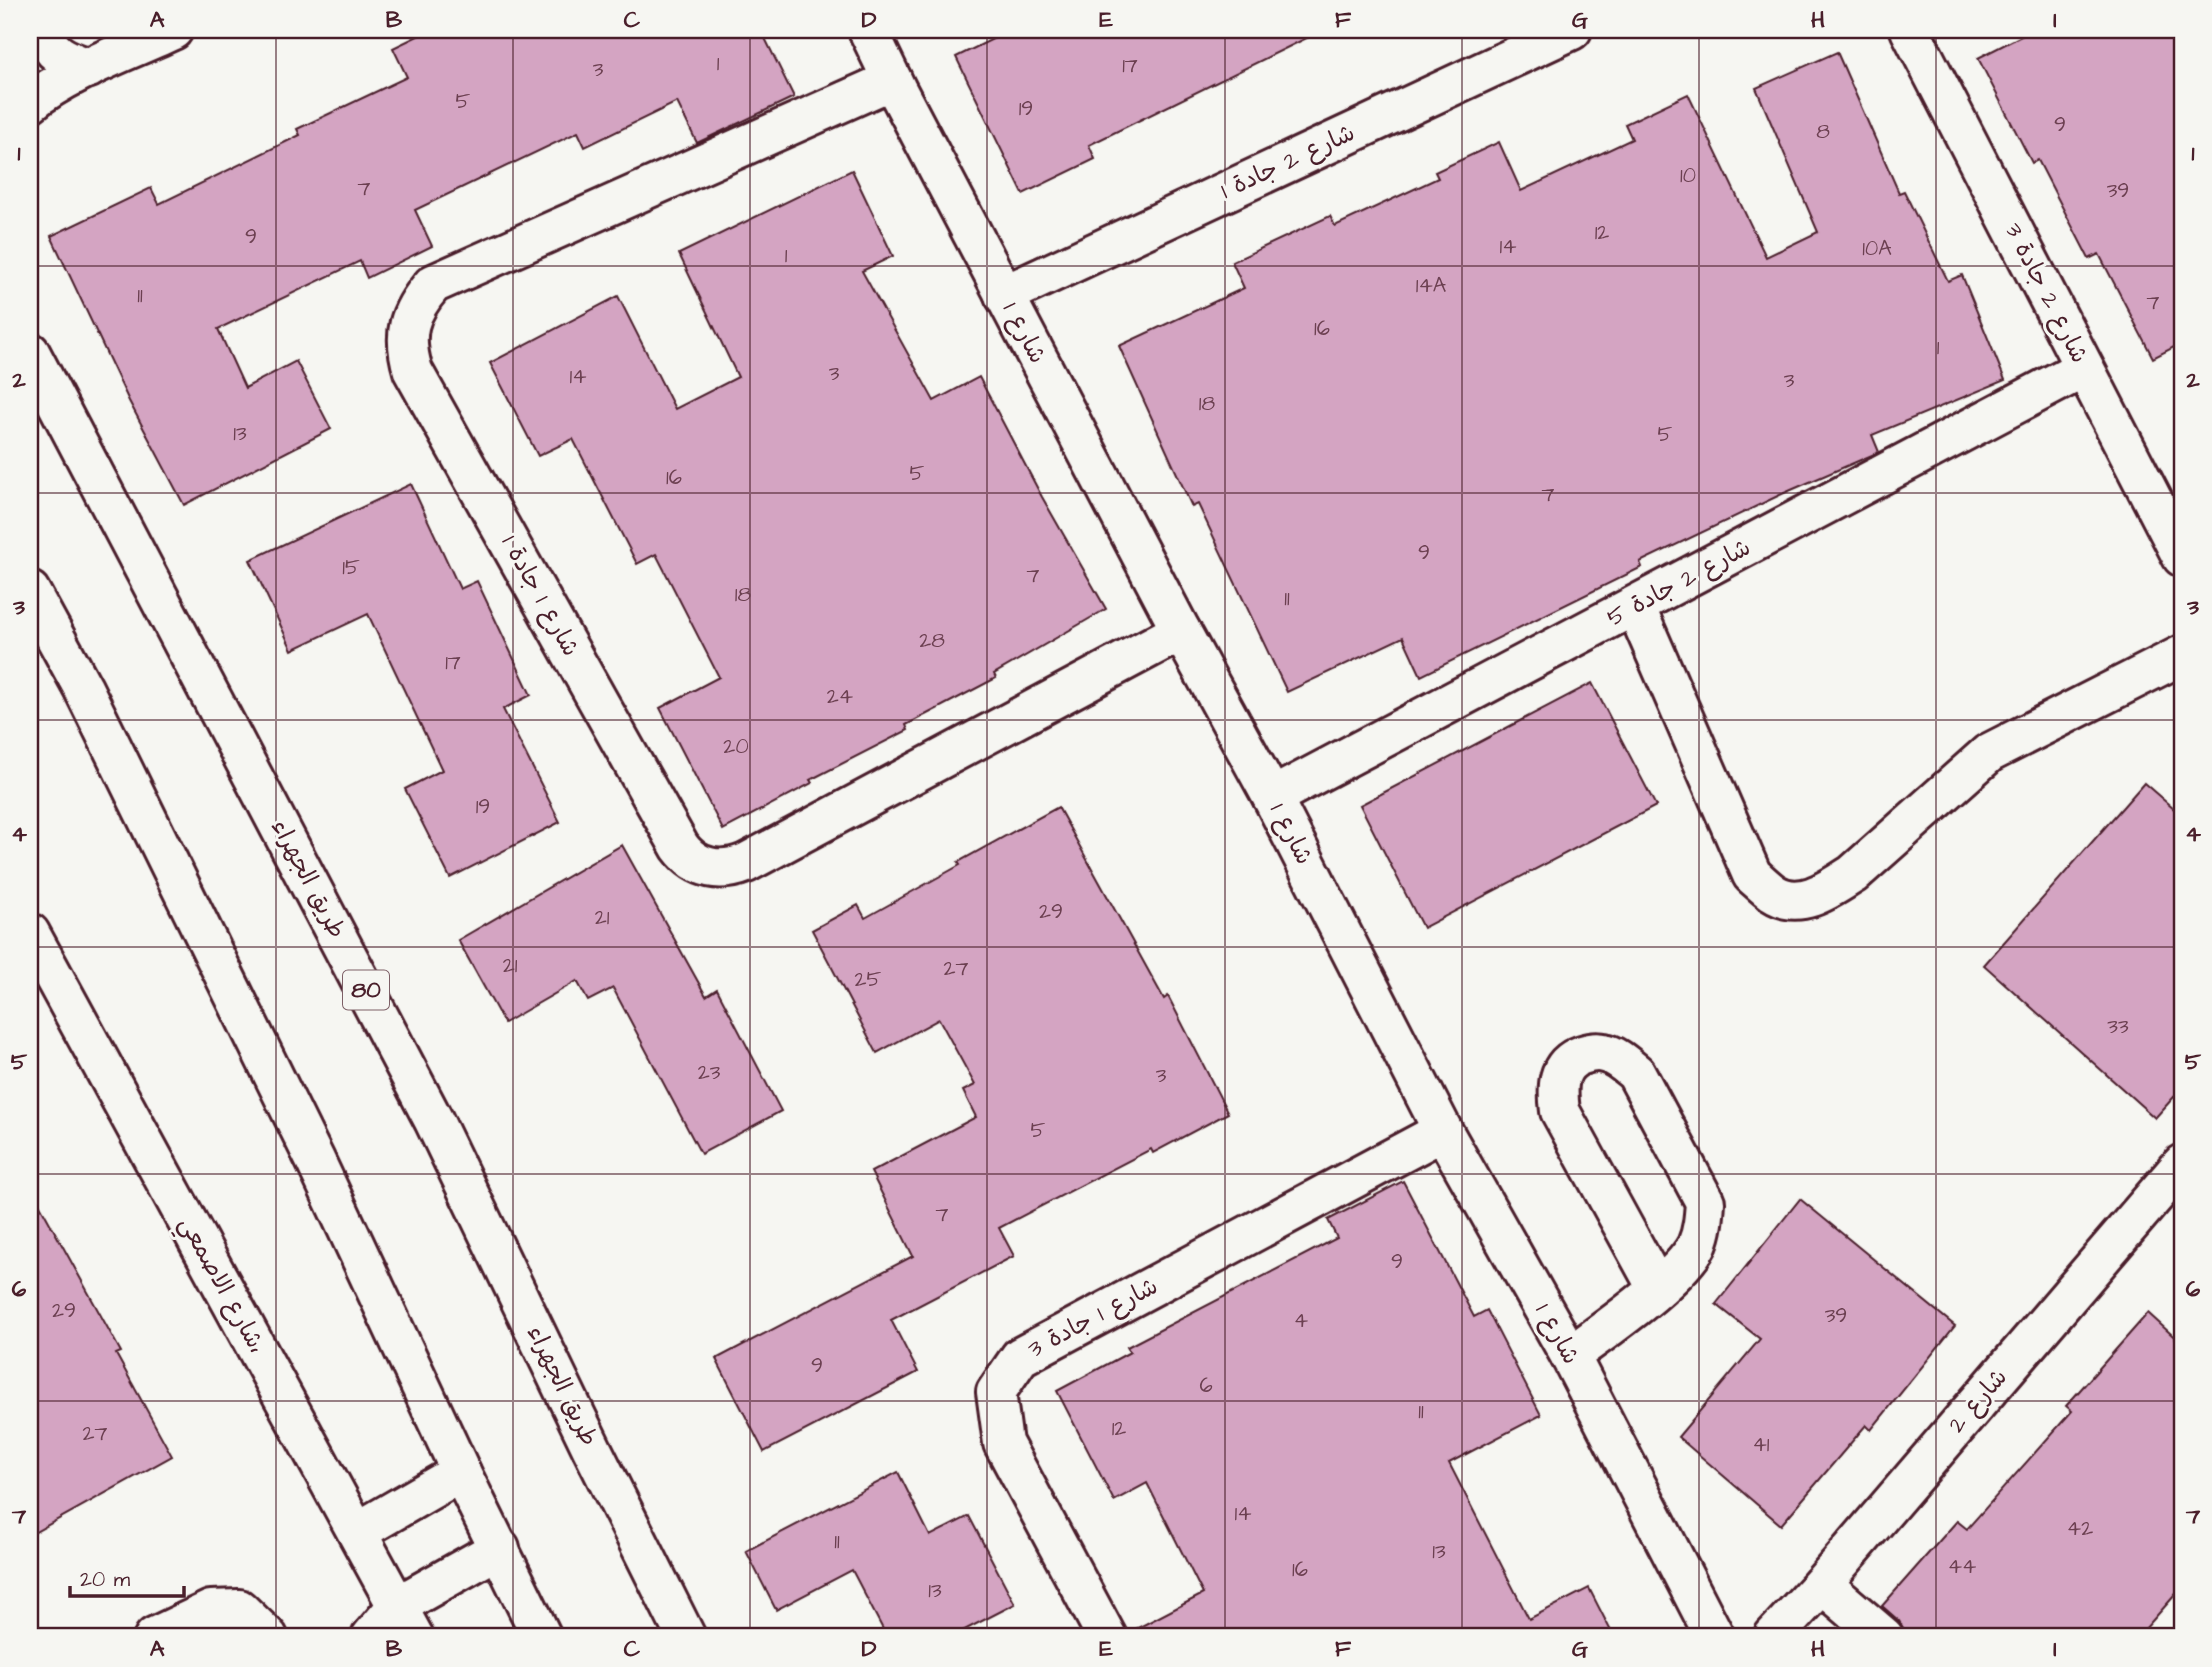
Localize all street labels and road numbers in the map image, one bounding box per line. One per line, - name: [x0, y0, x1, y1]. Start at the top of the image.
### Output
- street label: شارع 2 جادة 1: [1215, 116, 1361, 208]
- street label: شارع 2 جادة 3: [1996, 217, 2096, 369]
- street label: شارع 1: [994, 296, 1054, 370]
- street label: شارع 1 جادة 1: [493, 529, 587, 663]
- street label: شارع 2 جادة 5: [1601, 531, 1757, 635]
- street label: شارع 1: [1261, 797, 1321, 871]
- street label: طريق الجهراء: [262, 814, 354, 944]
- road number: 80: [343, 970, 389, 1009]
- street label: شارع الاصمعي،: [168, 1210, 274, 1361]
- street label: شارع 1 جادة 3: [1022, 1269, 1164, 1367]
- street label: شارع 1: [1526, 1297, 1588, 1371]
- street label: طريق الجهراء: [518, 1320, 606, 1452]
- street label: شارع 2: [1940, 1361, 2016, 1441]

